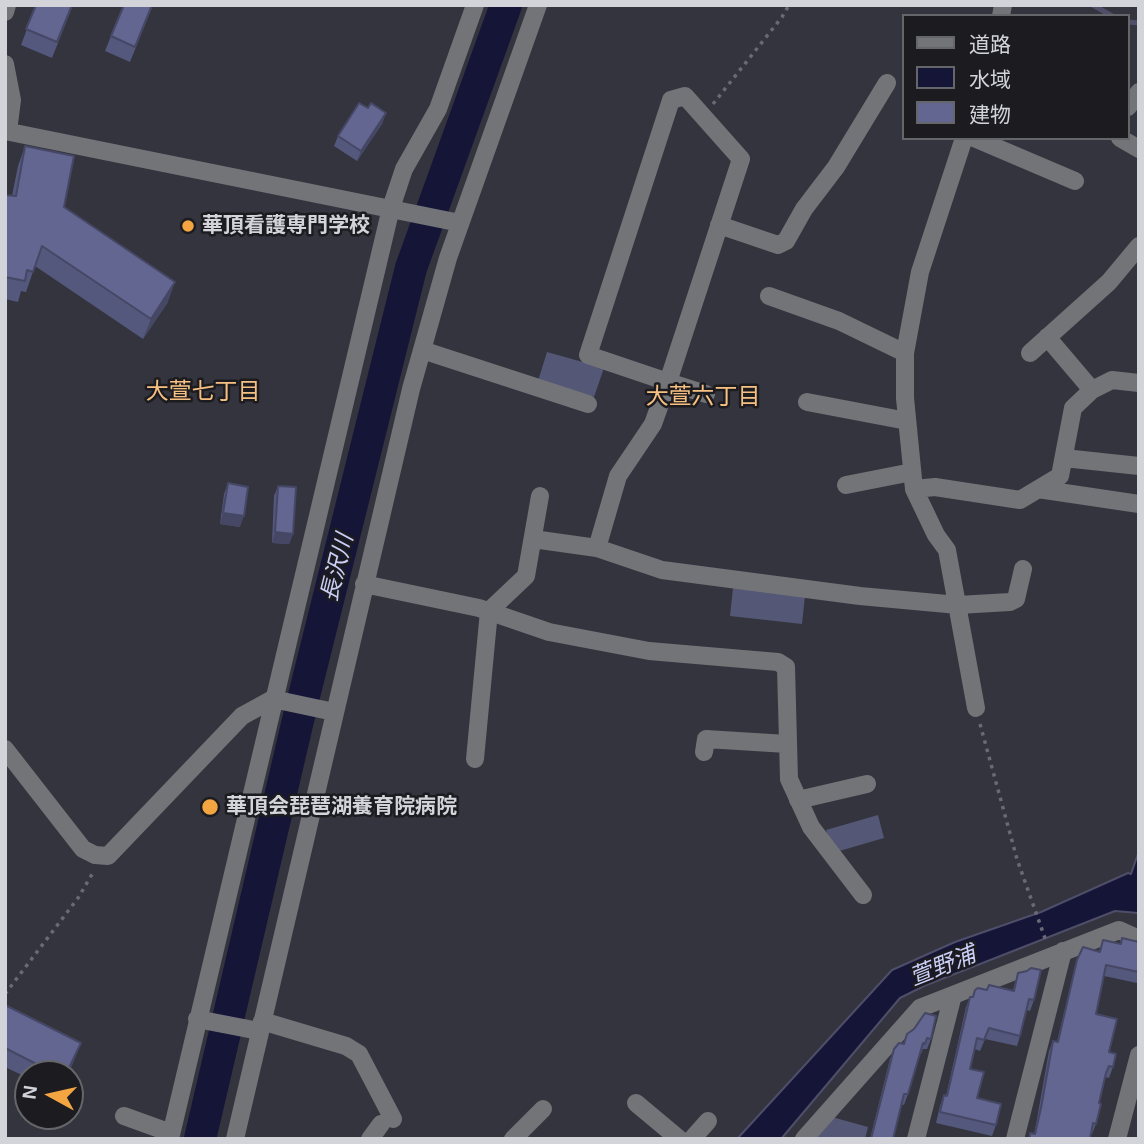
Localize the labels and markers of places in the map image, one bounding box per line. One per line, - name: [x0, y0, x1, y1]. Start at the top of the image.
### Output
- place label: 華頂看護専門学校: [202, 213, 370, 239]
- marker: 華頂看護専門学校: [180, 218, 196, 234]
- place label: 華頂会琵琶湖養育院病院: [226, 794, 457, 820]
- marker: 華頂会琵琶湖養育院病院: [200, 797, 220, 817]

